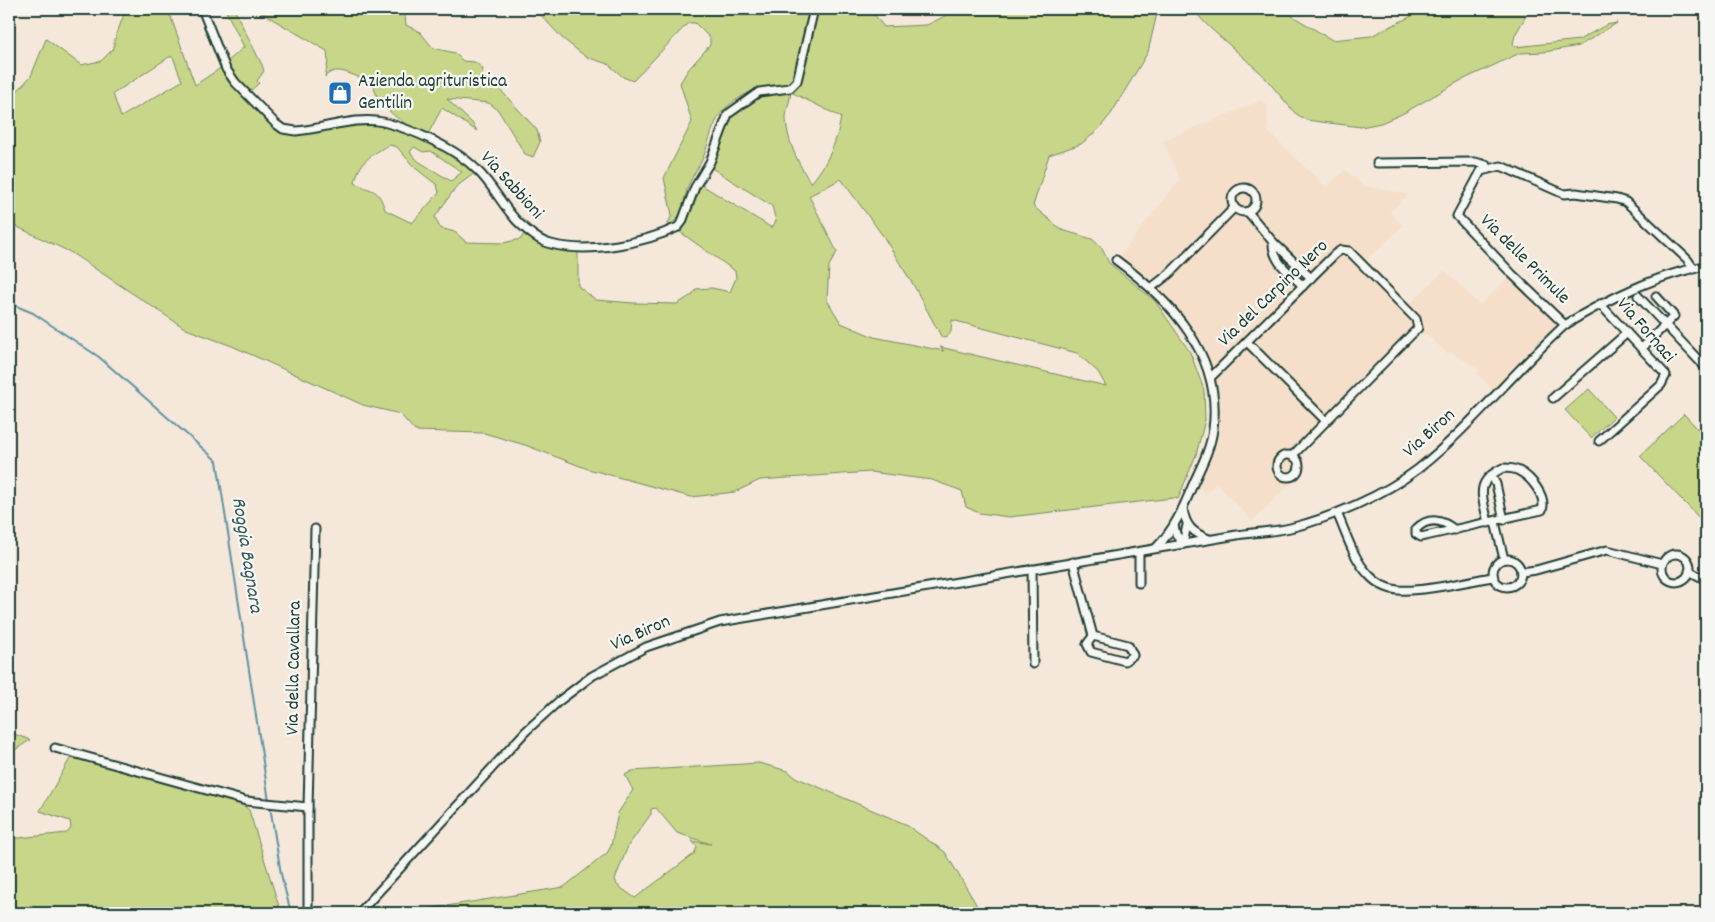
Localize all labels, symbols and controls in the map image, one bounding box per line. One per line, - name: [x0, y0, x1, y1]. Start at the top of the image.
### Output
- place label: Azienda agrituristica Gentilin: [358, 69, 508, 118]
- shop icon: Azienda agrituristica Gentilin: [327, 80, 353, 106]
- street label: Via Sabbioni: [473, 146, 549, 227]
- street label: Via delle Primule: [1473, 209, 1575, 311]
- street label: Via del Carpino Nero: [1213, 234, 1335, 354]
- street label: Via Fornaci: [1609, 292, 1681, 370]
- street label: Via Biron: [1398, 403, 1462, 465]
- water label: Roggia Bagnara: [223, 495, 269, 616]
- street label: Via della Cavallara: [280, 599, 310, 735]
- street label: Via Biron: [607, 609, 675, 659]

